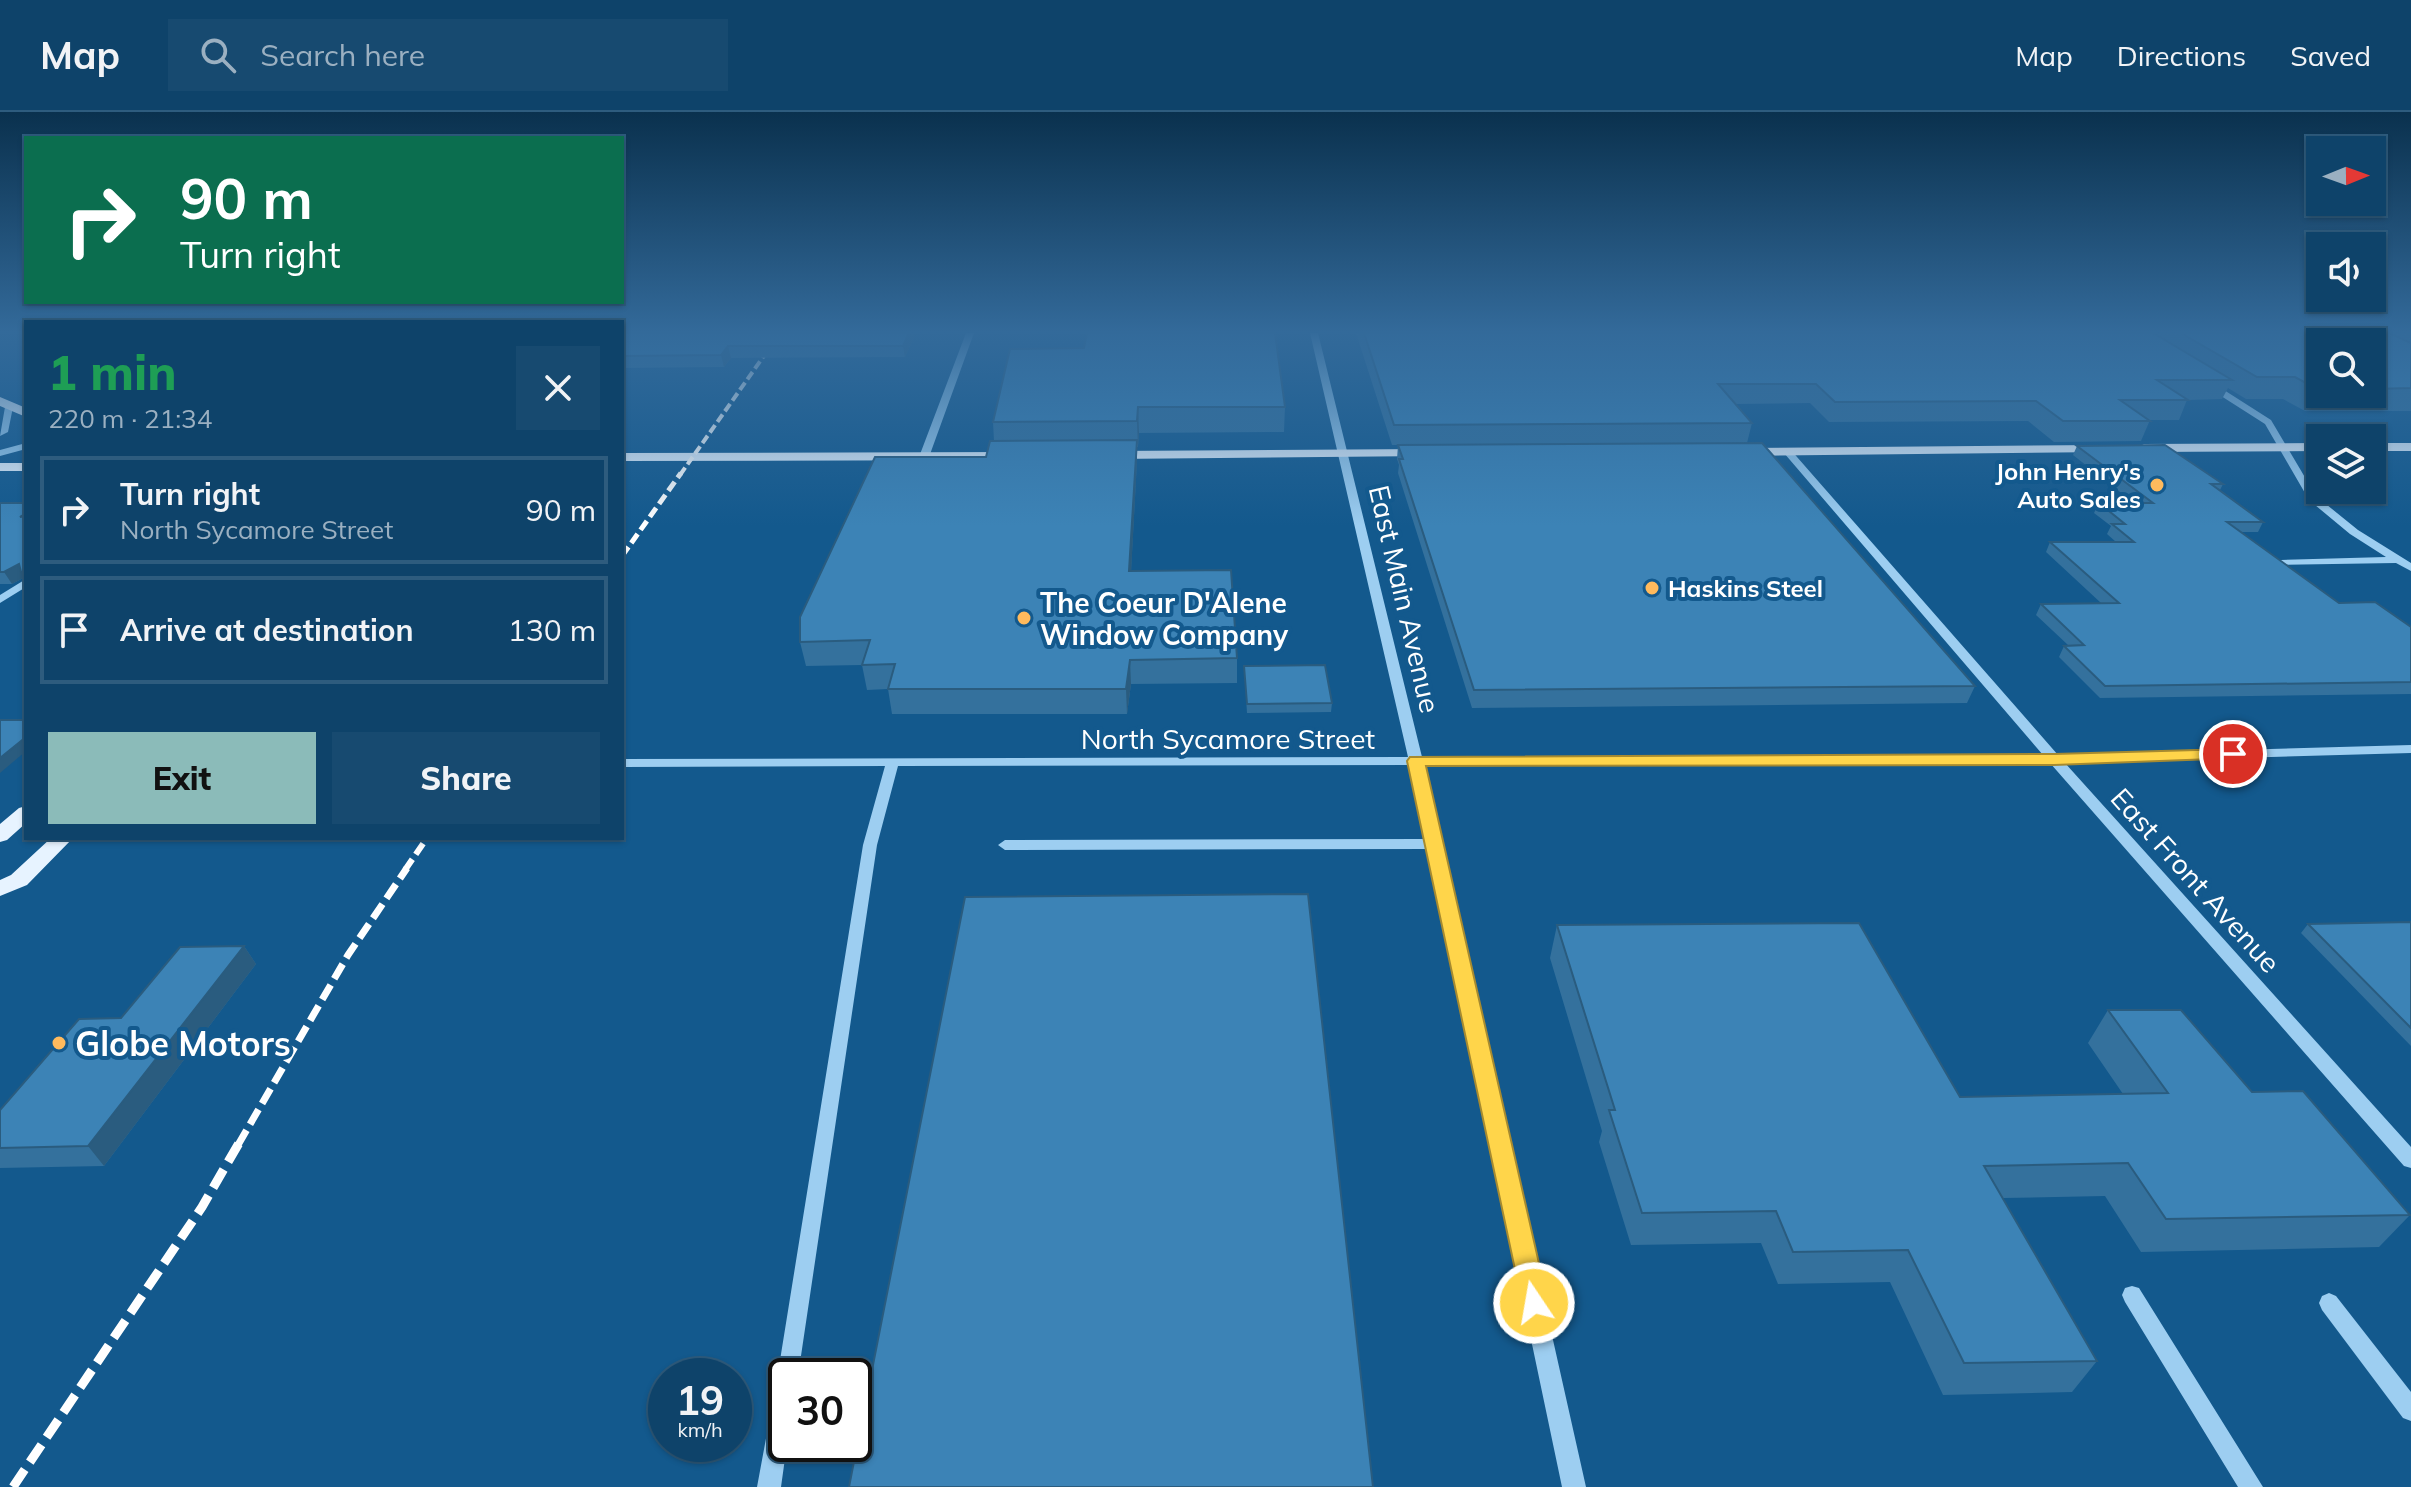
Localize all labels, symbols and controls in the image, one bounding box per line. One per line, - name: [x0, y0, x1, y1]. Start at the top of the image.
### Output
- search box: [168, 19, 728, 91]
- text: Map: [40, 31, 120, 79]
- icon: search: [196, 33, 240, 77]
- text: Search here: [260, 36, 425, 74]
- text: Map: [2015, 38, 2073, 73]
- text: Directions: [2117, 38, 2246, 73]
- text: Saved: [2290, 38, 2371, 73]
- north arrow: [2306, 136, 2386, 216]
- map controls: [2306, 136, 2386, 504]
- text: 90 m: [180, 163, 313, 233]
- icon: right: [48, 168, 152, 272]
- text: Turn right: [180, 232, 341, 277]
- button: sound: [2306, 232, 2386, 312]
- button: search: [2306, 328, 2386, 408]
- text: 1 min: [48, 342, 177, 402]
- button: close: [516, 346, 600, 430]
- text: 220 m · 21:34: [48, 402, 212, 435]
- button: layers: [2306, 424, 2386, 504]
- place label: John Henry's Auto Sales: [1995, 456, 2141, 514]
- text: Turn right: [120, 475, 260, 513]
- marker: John Henry's Auto Sales: [2148, 476, 2166, 494]
- street label: East Main Avenue: [1362, 482, 1448, 716]
- icon: right: [52, 488, 96, 532]
- text: 90 m: [526, 491, 596, 529]
- text: North Sycamore Street: [120, 513, 393, 546]
- place label: Haskins Steel: [1668, 573, 1823, 603]
- marker: Haskins Steel: [1643, 579, 1661, 597]
- place label: The Coeur D'Alene Window Company: [1040, 585, 1289, 652]
- icon: arrive: [52, 608, 96, 652]
- marker: The Coeur D'Alene Window Company: [1015, 609, 1033, 627]
- text: Arrive at destination: [120, 611, 414, 649]
- text: 130 m: [508, 611, 596, 649]
- pin: [2199, 720, 2267, 788]
- street label: North Sycamore Street: [1081, 721, 1375, 756]
- button: Exit: [48, 732, 316, 824]
- button: Share: [332, 732, 600, 824]
- icon: arrive: [2211, 732, 2255, 776]
- street label: East Front Avenue: [2104, 780, 2288, 980]
- place label: Globe Motors: [75, 1022, 291, 1065]
- marker: Globe Motors: [50, 1034, 68, 1052]
- position arrow: [1492, 1261, 1576, 1345]
- speed limit sign: 30: [768, 1358, 872, 1462]
- text: 19: [676, 1375, 724, 1425]
- text: km/h: [677, 1417, 723, 1442]

